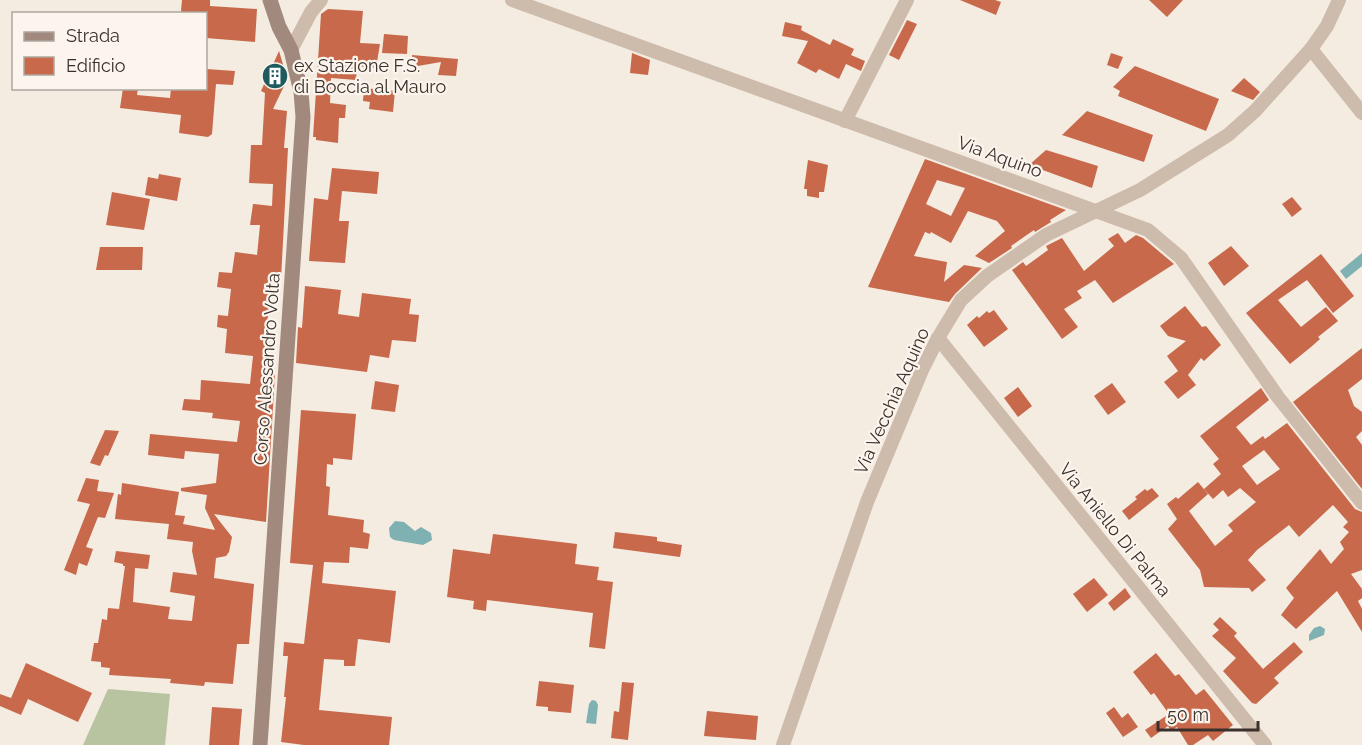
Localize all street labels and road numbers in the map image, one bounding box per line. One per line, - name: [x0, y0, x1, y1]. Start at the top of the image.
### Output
- street label: Via Aquino: [955, 131, 1046, 182]
- street label: Corso Alessandro Volta: [249, 272, 284, 466]
- street label: Via Vecchia Aquino: [850, 324, 933, 477]
- street label: Via Aniello Di Palma: [1055, 459, 1176, 601]

